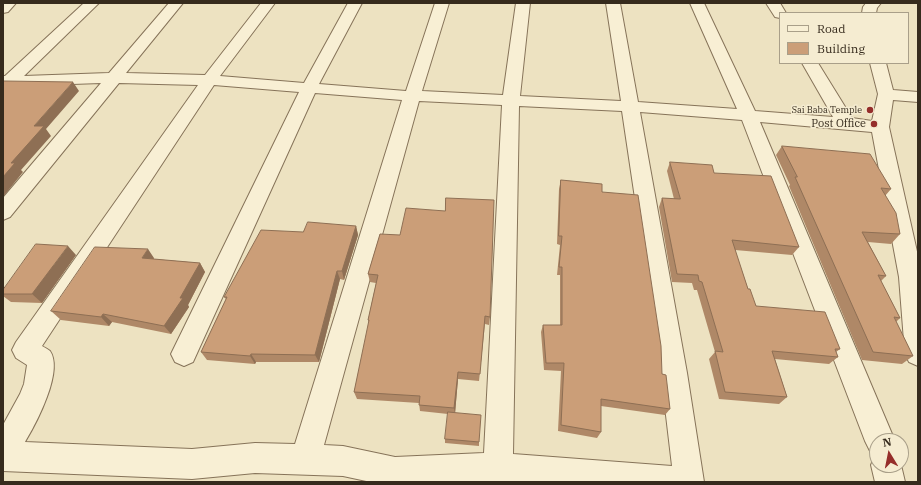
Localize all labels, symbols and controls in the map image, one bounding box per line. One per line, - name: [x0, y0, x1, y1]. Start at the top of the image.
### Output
- legend: [779, 12, 909, 64]
- text: Road: [817, 21, 846, 36]
- text: Building: [817, 41, 865, 56]
- place label: Sai Baba Temple: [792, 105, 862, 115]
- marker: Sai Baba Temple: [865, 105, 875, 115]
- place label: Post Office: [811, 117, 866, 131]
- marker: Post Office: [869, 119, 879, 129]
- north arrow: [869, 433, 909, 473]
- text: N: [882, 435, 893, 450]

